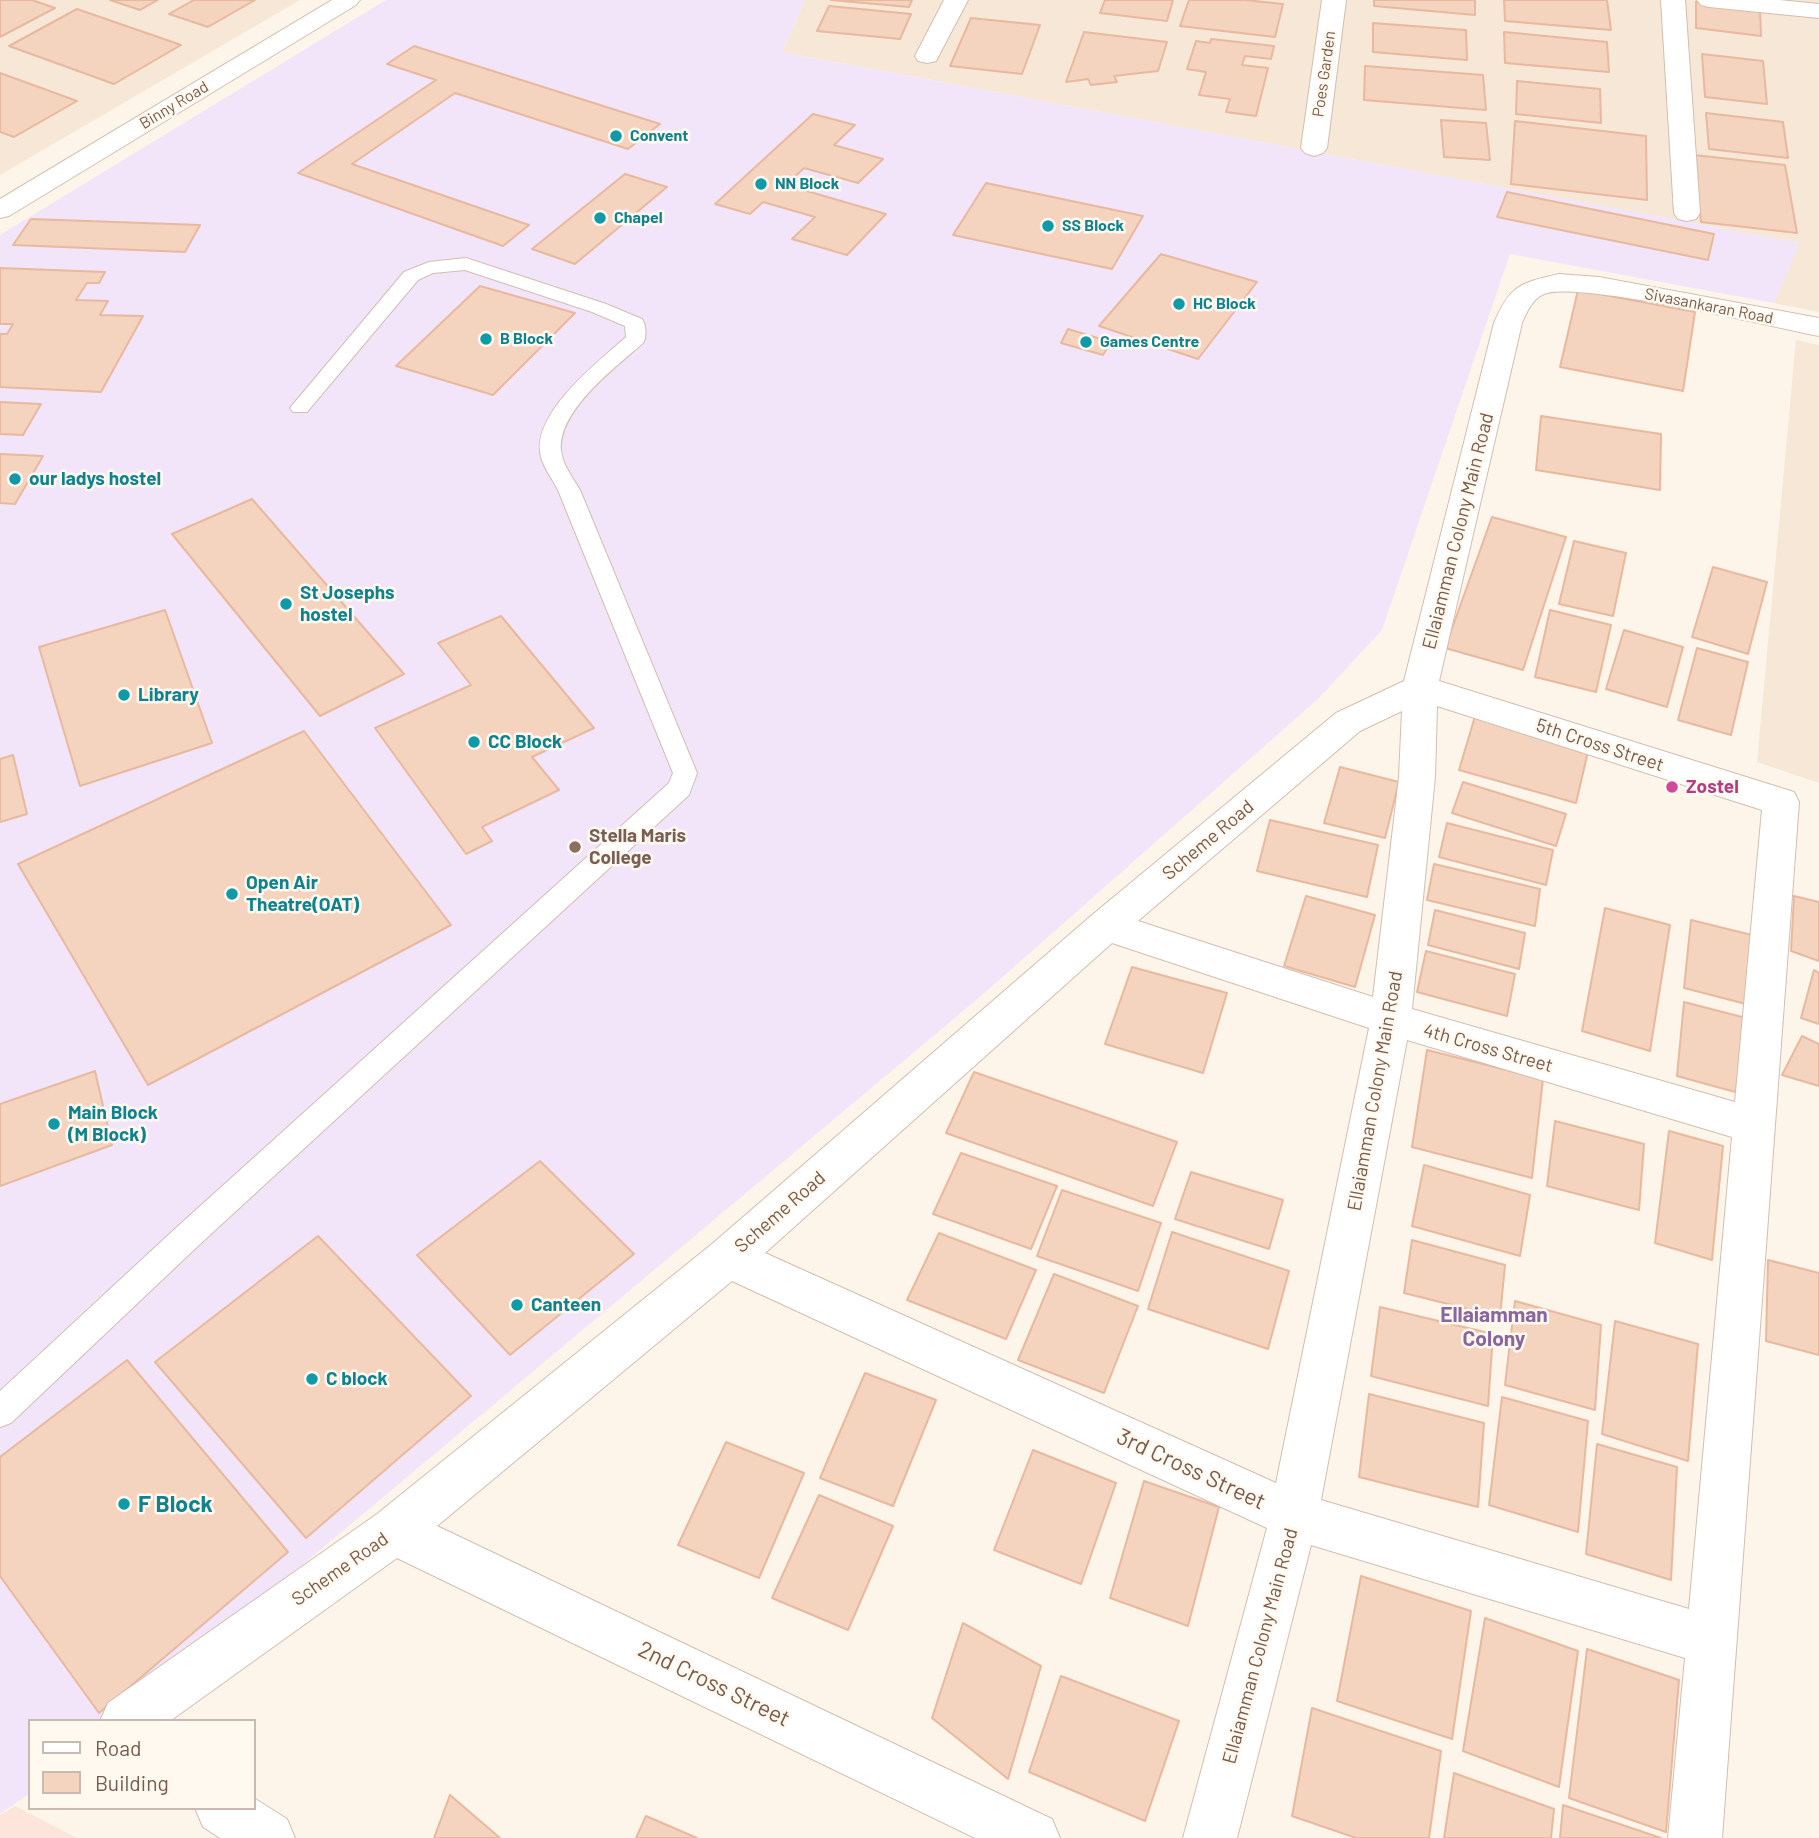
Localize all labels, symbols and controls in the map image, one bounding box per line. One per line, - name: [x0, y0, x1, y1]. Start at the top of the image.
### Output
- street label: Poes Garden: [1308, 30, 1340, 118]
- street label: Binny Road: [136, 77, 212, 133]
- place label: Convent: [630, 126, 688, 146]
- marker: Convent: [608, 128, 624, 144]
- place label: NN Block: [775, 174, 839, 194]
- marker: NN Block: [753, 176, 769, 192]
- place label: Chapel: [614, 208, 663, 228]
- marker: Chapel: [592, 210, 608, 226]
- place label: SS Block: [1062, 216, 1124, 236]
- marker: SS Block: [1040, 218, 1056, 234]
- street label: Sivasankaran Road: [1643, 284, 1775, 328]
- place label: HC Block: [1193, 294, 1256, 314]
- marker: HC Block: [1171, 296, 1187, 312]
- place label: B Block: [500, 329, 553, 349]
- marker: B Block: [478, 331, 494, 347]
- place label: Games Centre: [1100, 332, 1199, 352]
- marker: Games Centre: [1078, 334, 1094, 350]
- street label: Ellaiamman Colony Main Road: [1418, 410, 1498, 652]
- place label: our ladys hostel: [29, 468, 161, 490]
- marker: our ladys hostel: [7, 471, 23, 487]
- place label: St Josephs hostel: [300, 582, 395, 626]
- marker: St Josephs hostel: [278, 596, 294, 612]
- place label: Library: [138, 684, 199, 706]
- marker: Library: [116, 687, 132, 703]
- street label: 5th Cross Street: [1533, 714, 1667, 776]
- place label: CC Block: [488, 731, 562, 753]
- marker: CC Block: [466, 734, 482, 750]
- place label: Zostel: [1686, 776, 1739, 798]
- marker: Zostel: [1664, 779, 1680, 795]
- street label: Scheme Road: [1157, 795, 1259, 885]
- place label: Stella Maris College: [589, 825, 686, 869]
- marker: Stella Maris College: [567, 839, 583, 855]
- place label: Open Air Theatre(OAT): [246, 872, 359, 916]
- marker: Open Air Theatre(OAT): [224, 886, 240, 902]
- street label: Ellaiamman Colony Main Road: [1343, 969, 1407, 1213]
- street label: 4th Cross Street: [1421, 1019, 1555, 1077]
- place label: Main Block (M Block): [68, 1102, 158, 1146]
- marker: Main Block (M Block): [46, 1116, 62, 1132]
- street label: Scheme Road: [730, 1166, 830, 1258]
- place label: Canteen: [531, 1294, 601, 1316]
- marker: Canteen: [509, 1297, 525, 1313]
- district label: Ellaiamman Colony: [1440, 1302, 1548, 1352]
- place label: C block: [326, 1368, 388, 1390]
- marker: C block: [304, 1371, 320, 1387]
- street label: 3rd Cross Street: [1112, 1422, 1270, 1516]
- place label: F Block: [138, 1490, 213, 1518]
- marker: F Block: [116, 1496, 132, 1512]
- street label: Ellaiamman Colony Main Road: [1218, 1526, 1302, 1766]
- street label: Scheme Road: [287, 1527, 393, 1611]
- street label: 2nd Cross Street: [634, 1635, 794, 1733]
- legend: [28, 1719, 256, 1810]
- text: Road: [95, 1735, 141, 1760]
- text: Building: [95, 1770, 169, 1795]

